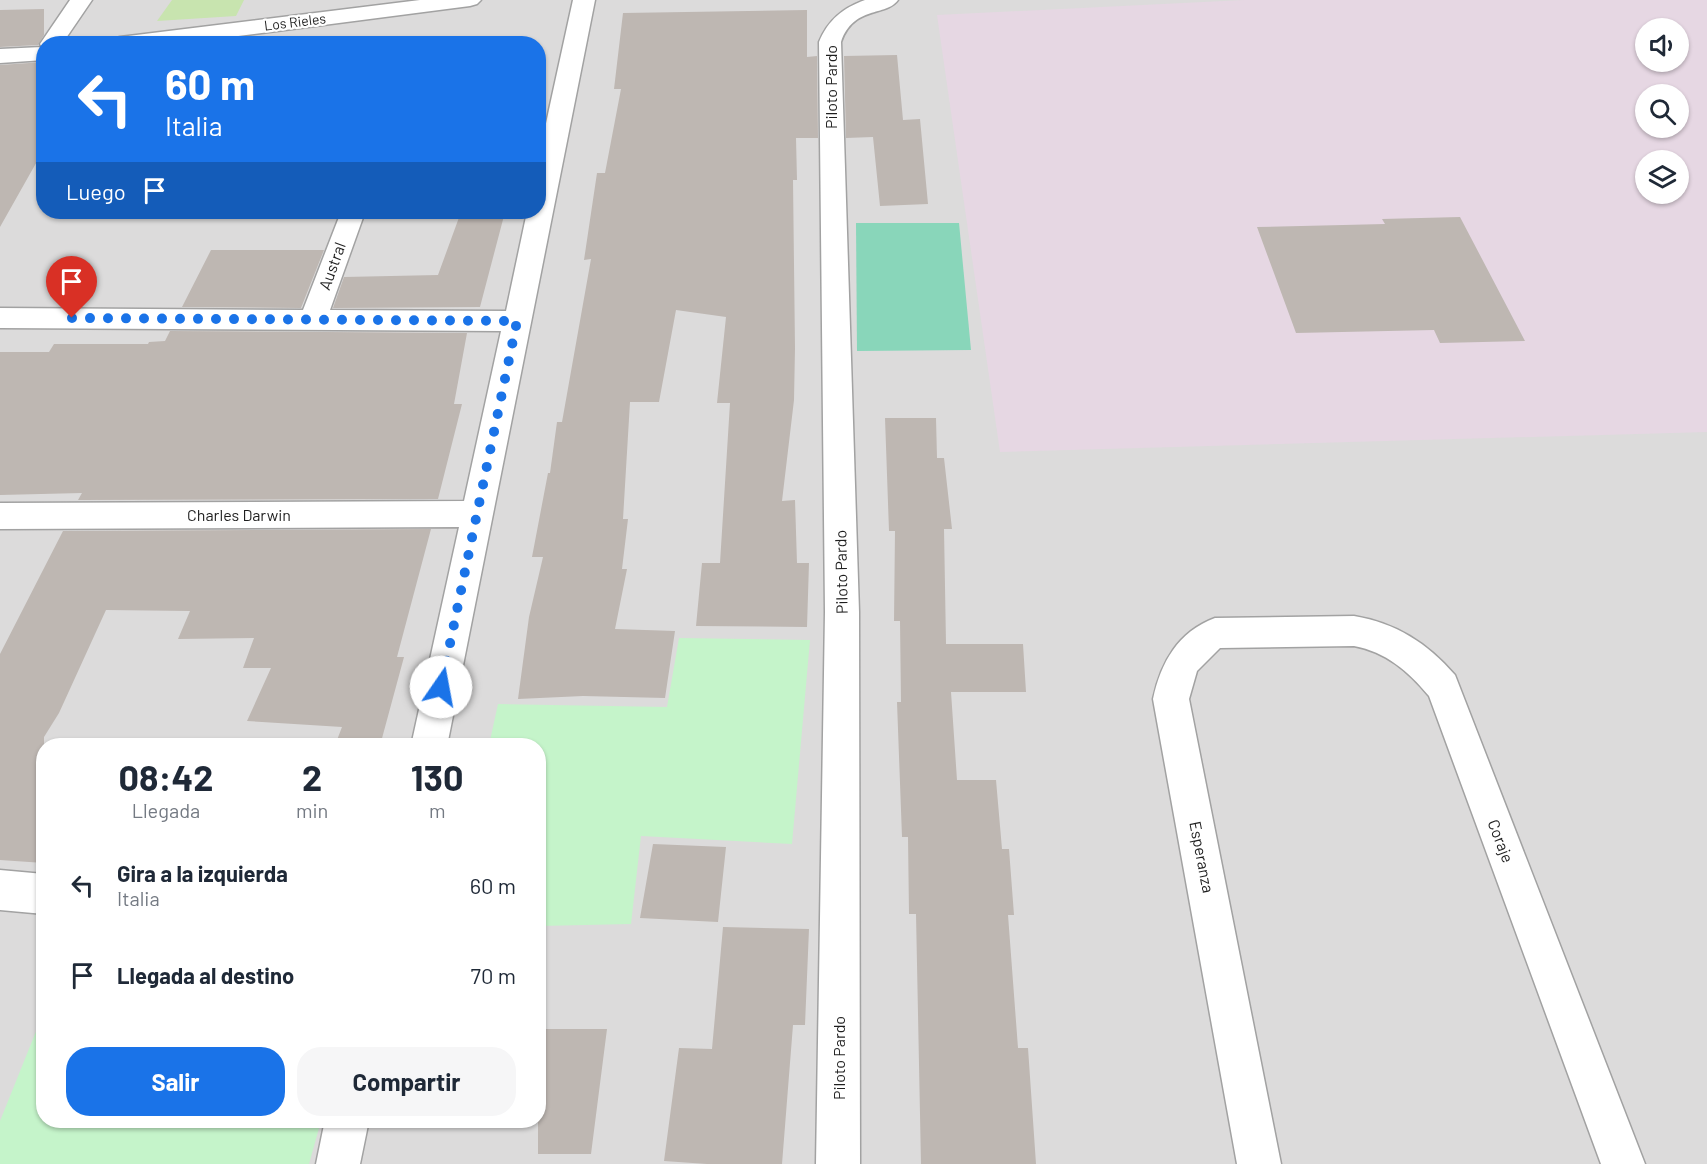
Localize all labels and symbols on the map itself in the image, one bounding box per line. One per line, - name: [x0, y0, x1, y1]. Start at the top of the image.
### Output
- street label: Los Rieles: [263, 9, 327, 34]
- street label: Piloto Pardo: [821, 45, 840, 129]
- street label: Austral: [314, 239, 349, 292]
- pin: [46, 256, 97, 318]
- street label: Charles Darwin: [187, 505, 291, 524]
- street label: Piloto Pardo: [830, 530, 851, 614]
- position arrow: [409, 655, 473, 719]
- street label: Coraje: [1485, 816, 1518, 865]
- street label: Esperanza: [1186, 820, 1219, 894]
- street label: Piloto Pardo: [829, 1016, 848, 1100]

